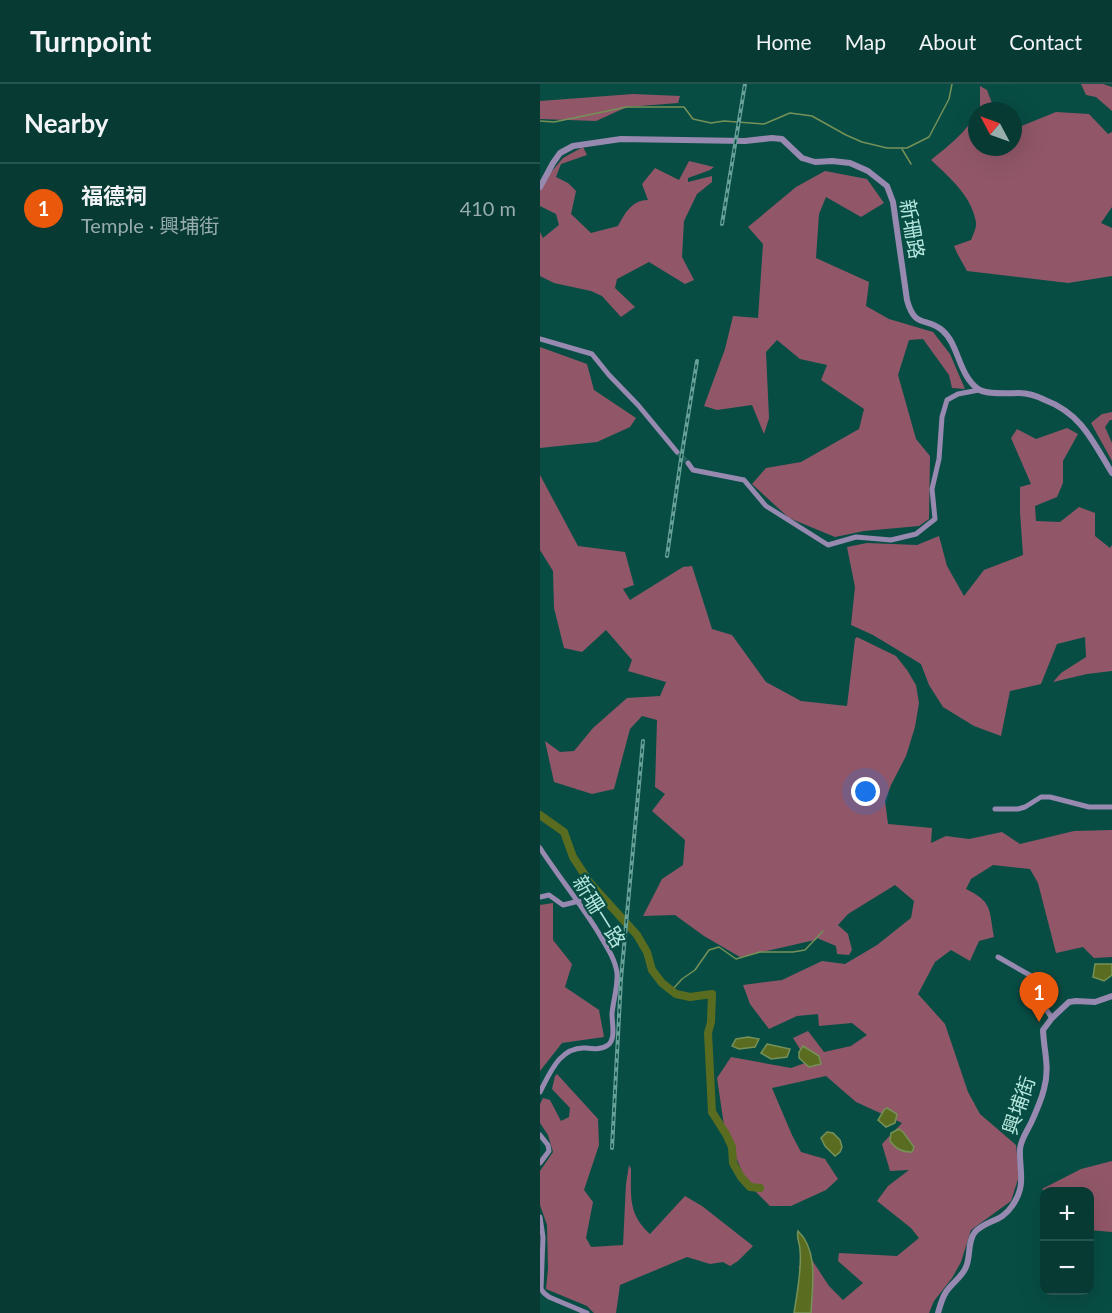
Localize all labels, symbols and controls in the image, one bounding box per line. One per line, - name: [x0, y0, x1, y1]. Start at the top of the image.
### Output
- text: Turnpoint: [30, 24, 151, 58]
- text: Home: [756, 29, 812, 54]
- text: Map: [845, 29, 886, 54]
- text: About: [919, 29, 976, 54]
- text: Contact: [1009, 29, 1082, 54]
- north arrow: [968, 102, 1022, 156]
- text: Nearby: [24, 107, 109, 139]
- text: 福德祠: [81, 182, 147, 209]
- text: 1: [38, 196, 49, 220]
- text: 410 m: [460, 196, 516, 220]
- street label: 新珊路: [896, 197, 930, 261]
- text: Temple · 興埔街: [81, 213, 219, 237]
- your location: [851, 777, 880, 806]
- street label: 新珊一路: [569, 871, 631, 951]
- pin: 1: [1020, 972, 1058, 1022]
- street label: 興埔街: [997, 1073, 1039, 1137]
- map controls: [1040, 1187, 1094, 1295]
- button: +: [1040, 1187, 1094, 1241]
- button: −: [1040, 1241, 1094, 1295]

